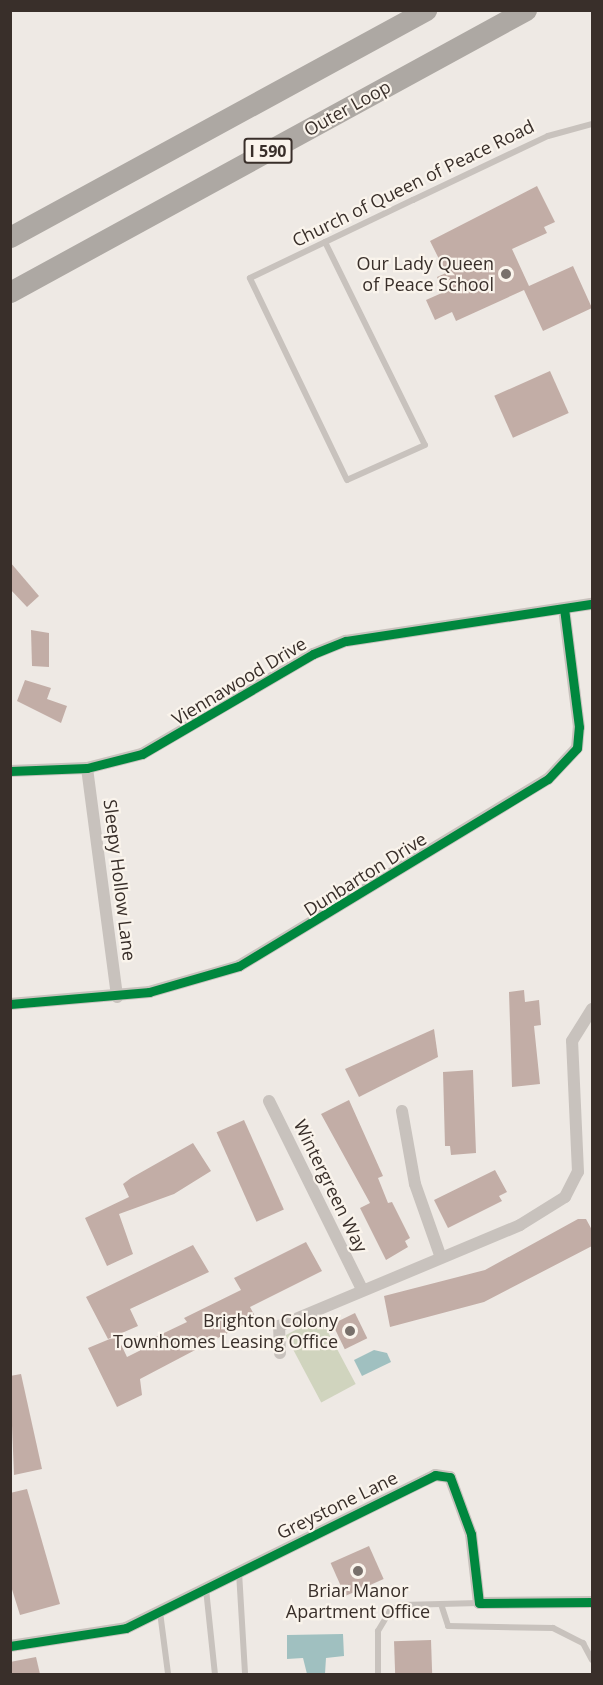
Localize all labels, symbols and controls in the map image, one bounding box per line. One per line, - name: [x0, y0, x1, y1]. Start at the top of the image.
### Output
- street label: Outer Loop: [300, 75, 394, 141]
- street label: Church of Queen of Peace Road: [289, 115, 537, 251]
- road number: I 590: [242, 138, 294, 164]
- place label: Our Lady Queen of Peace School: [357, 253, 494, 296]
- marker: Our Lady Queen of Peace School: [499, 267, 513, 281]
- street label: Viennawood Drive: [168, 632, 310, 730]
- street label: Sleepy Hollow Lane: [99, 798, 141, 962]
- street label: Dunbarton Drive: [300, 828, 430, 920]
- street label: Wintergreen Way: [290, 1116, 372, 1256]
- place label: Brighton Colony Townhomes Leasing Office: [113, 1310, 338, 1352]
- marker: Brighton Colony Townhomes Leasing Office: [343, 1324, 357, 1338]
- street label: Greystone Lane: [273, 1466, 401, 1544]
- marker: Briar Manor Apartment Office: [351, 1564, 365, 1578]
- place label: Briar Manor Apartment Office: [286, 1580, 430, 1622]

